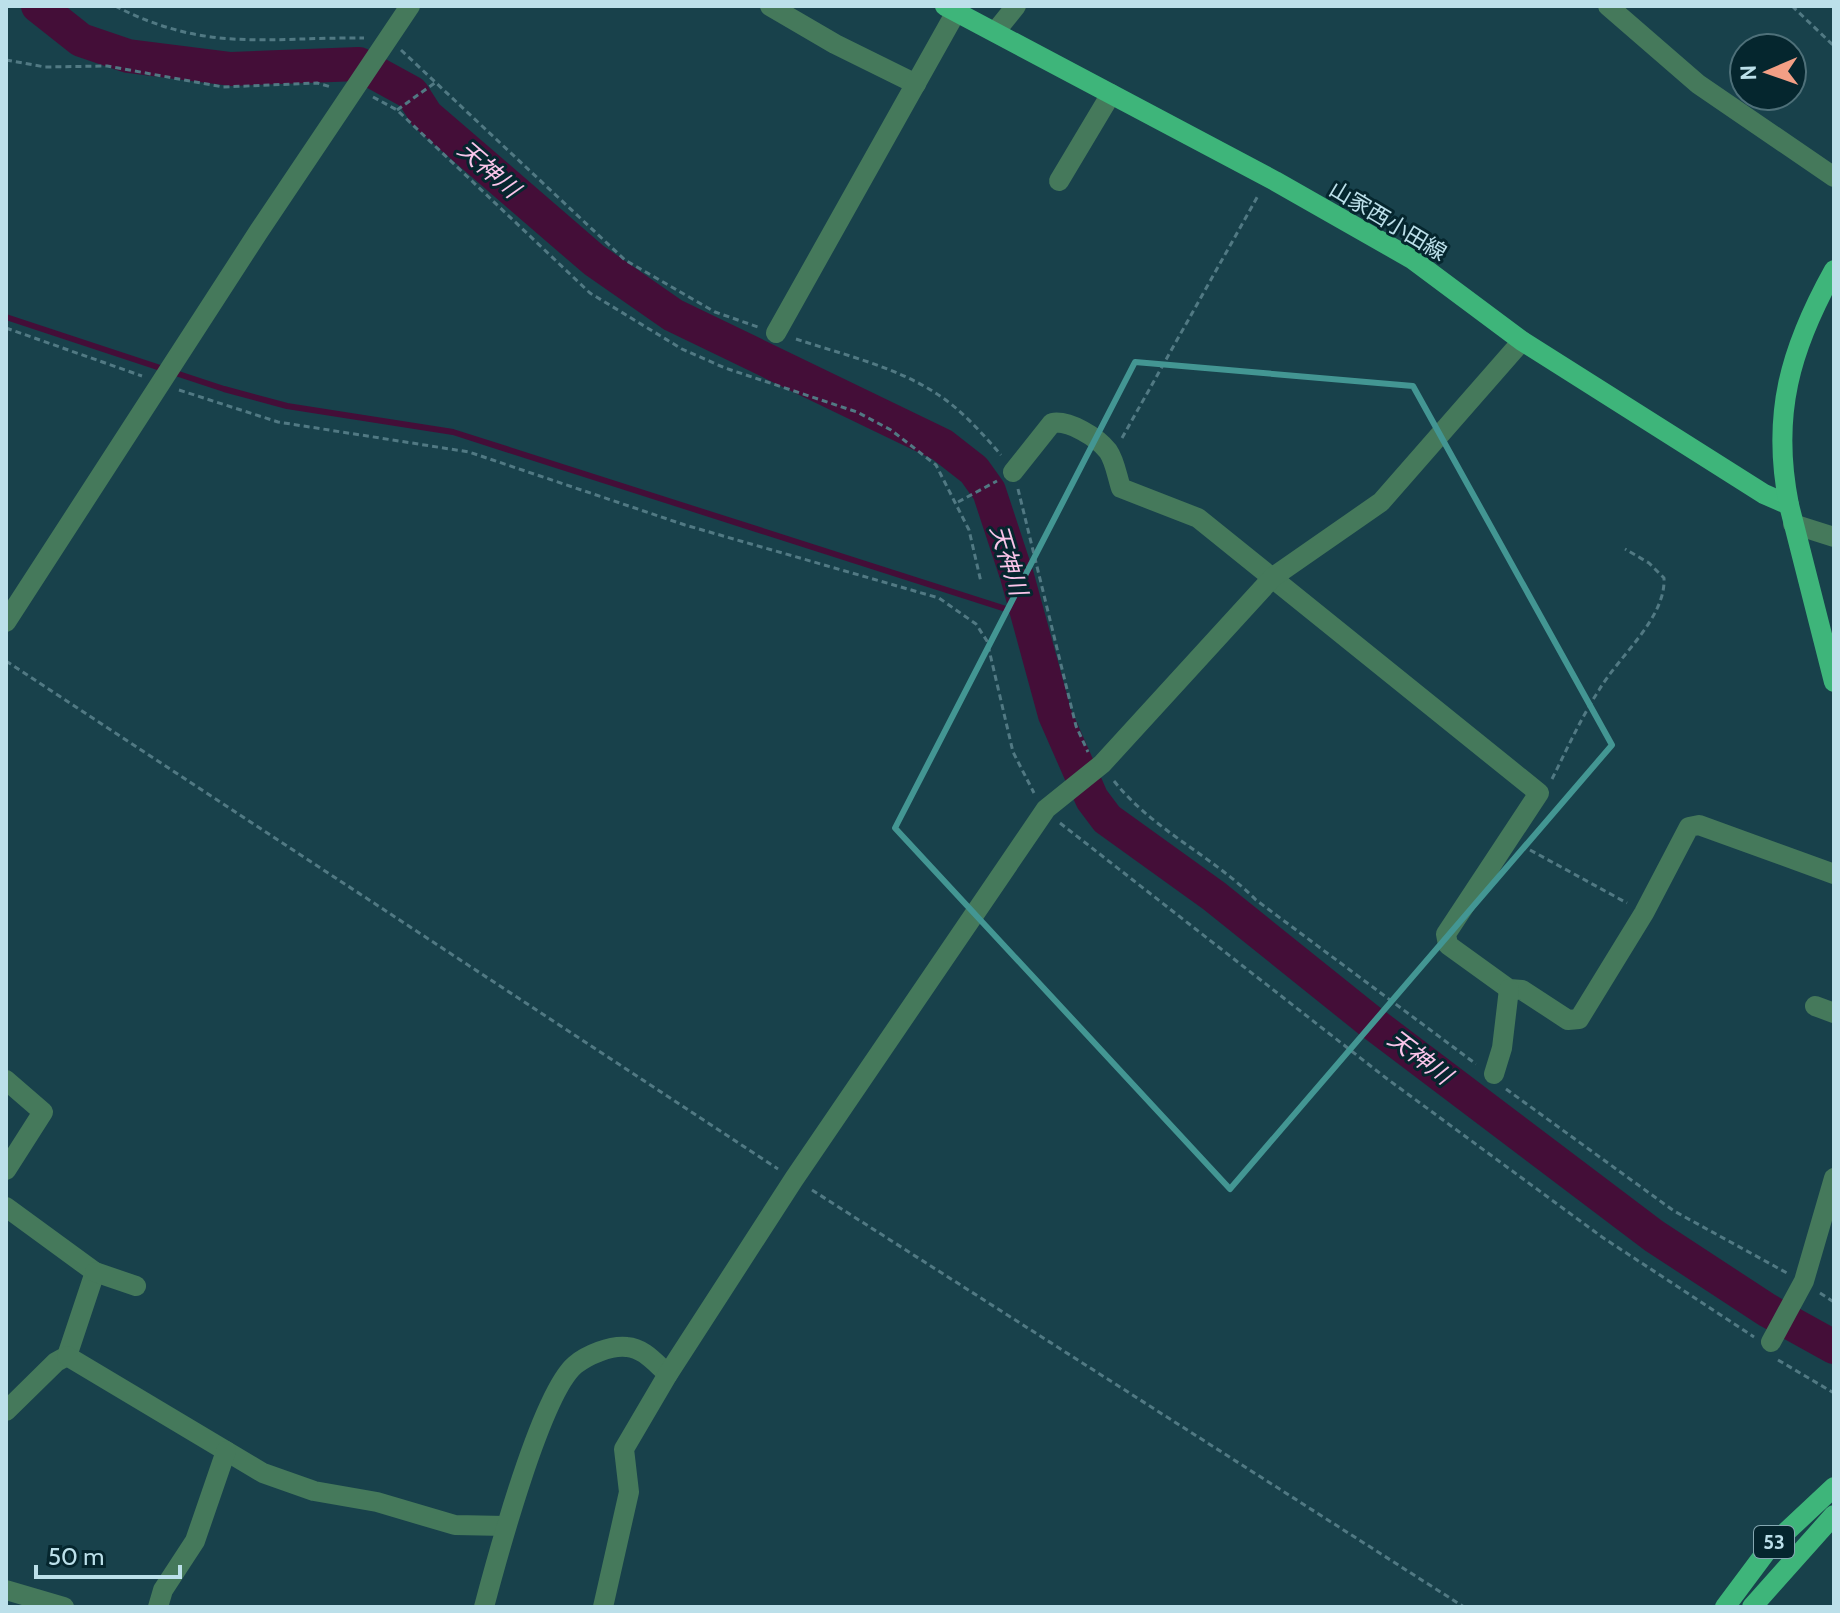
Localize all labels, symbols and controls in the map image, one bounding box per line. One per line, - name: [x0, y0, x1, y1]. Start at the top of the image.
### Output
- north arrow: [1728, 32, 1808, 112]
- text: N: [1735, 64, 1762, 81]
- water label: 天神川: [452, 134, 528, 206]
- street label: 山家西小田線: [1324, 175, 1452, 267]
- water label: 天神川: [985, 521, 1034, 602]
- water label: 天神川: [1383, 1024, 1460, 1092]
- road number: 53: [1754, 1526, 1794, 1558]
- scale bar: [36, 1529, 180, 1579]
- text: 50 m: [48, 1542, 104, 1571]

